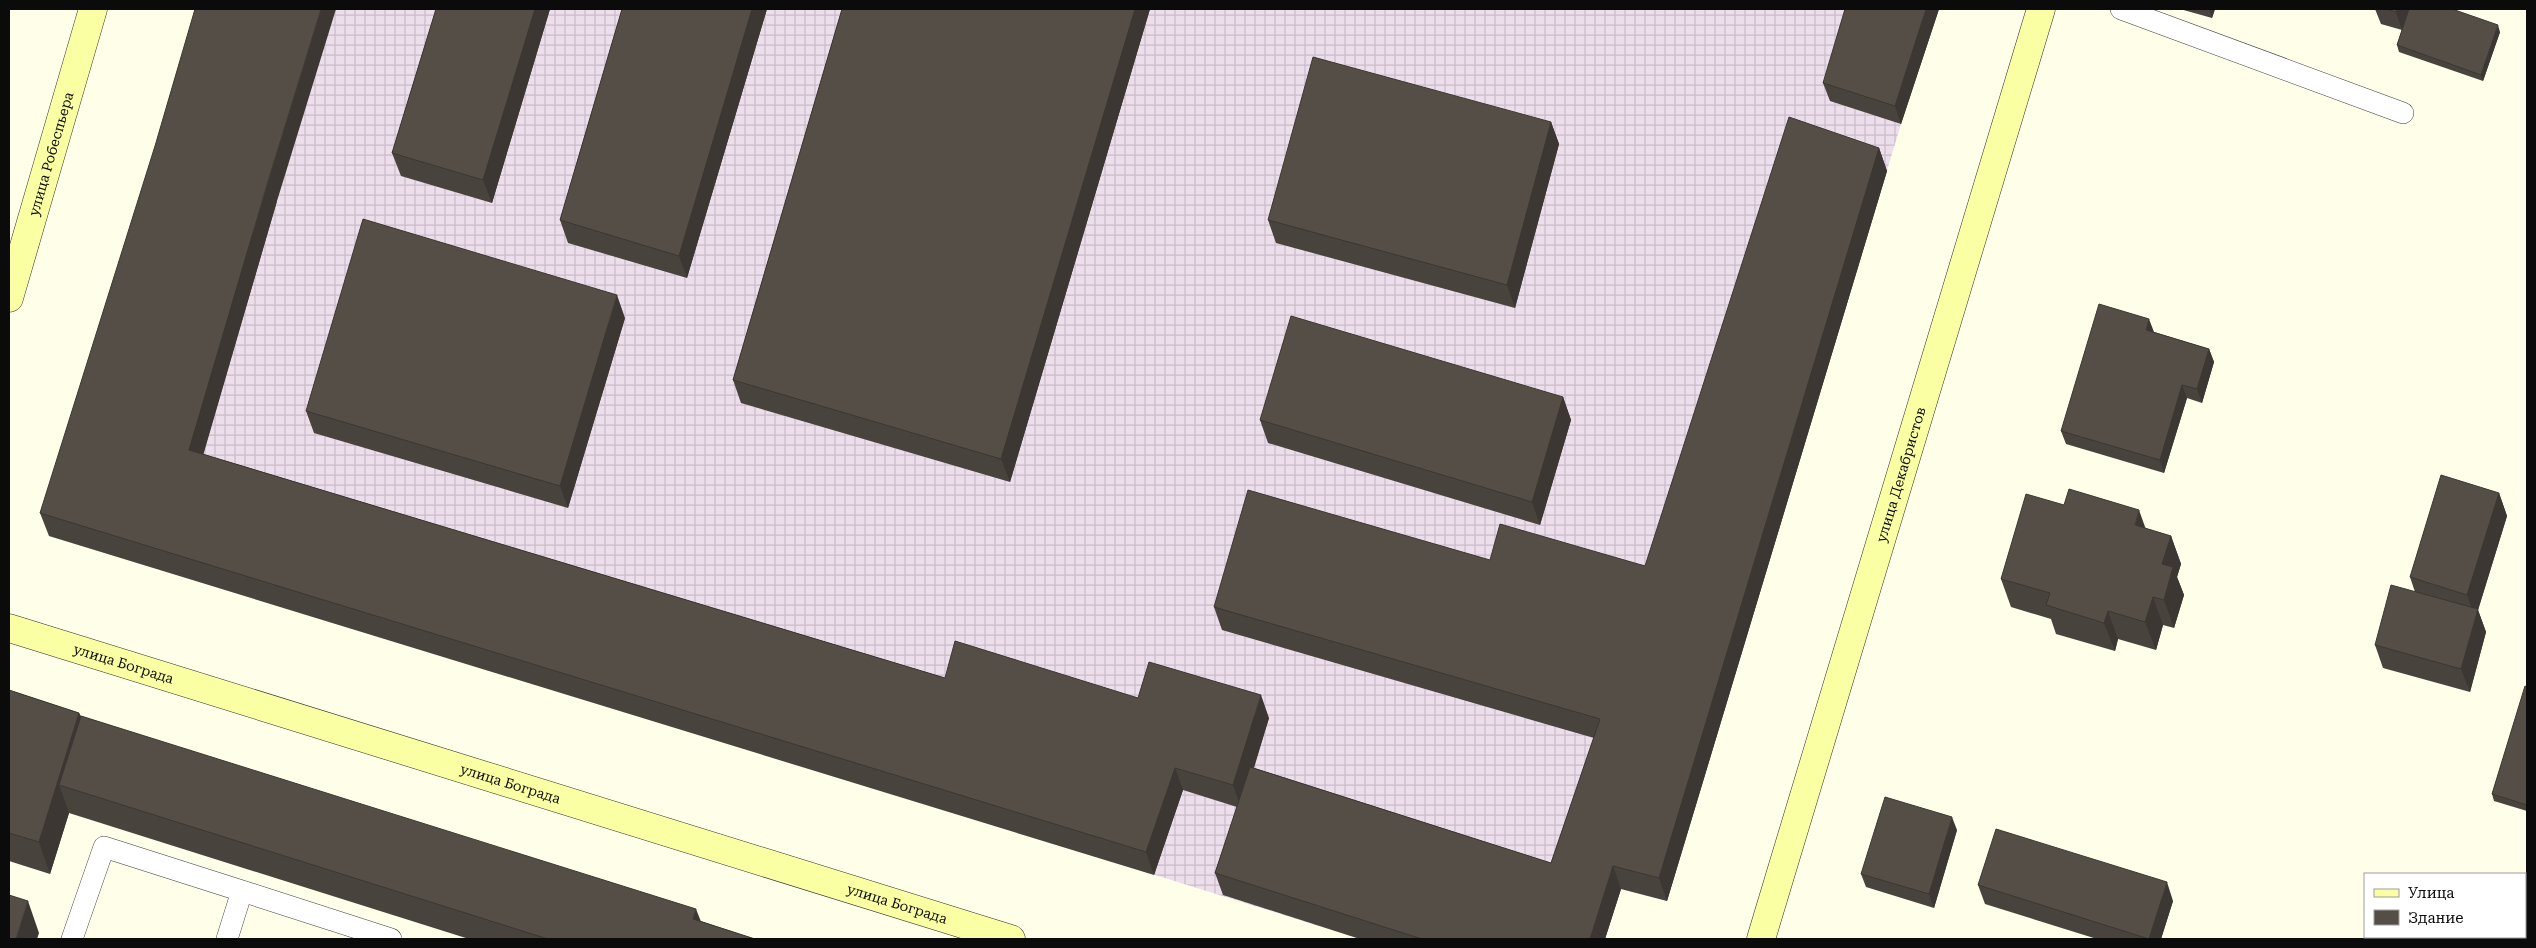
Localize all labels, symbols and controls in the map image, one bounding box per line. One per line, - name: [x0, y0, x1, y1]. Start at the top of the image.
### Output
- street label: улица Робеспьера: [25, 90, 77, 218]
- street label: улица Декабристов: [1873, 405, 1929, 544]
- street label: улица Бограда: [72, 640, 176, 687]
- street label: улица Бограда: [458, 761, 563, 807]
- legend: [2364, 873, 2526, 938]
- street label: улица Бограда: [845, 881, 950, 927]
- text: Улица: [2408, 884, 2454, 902]
- text: Здание: [2408, 909, 2464, 927]

